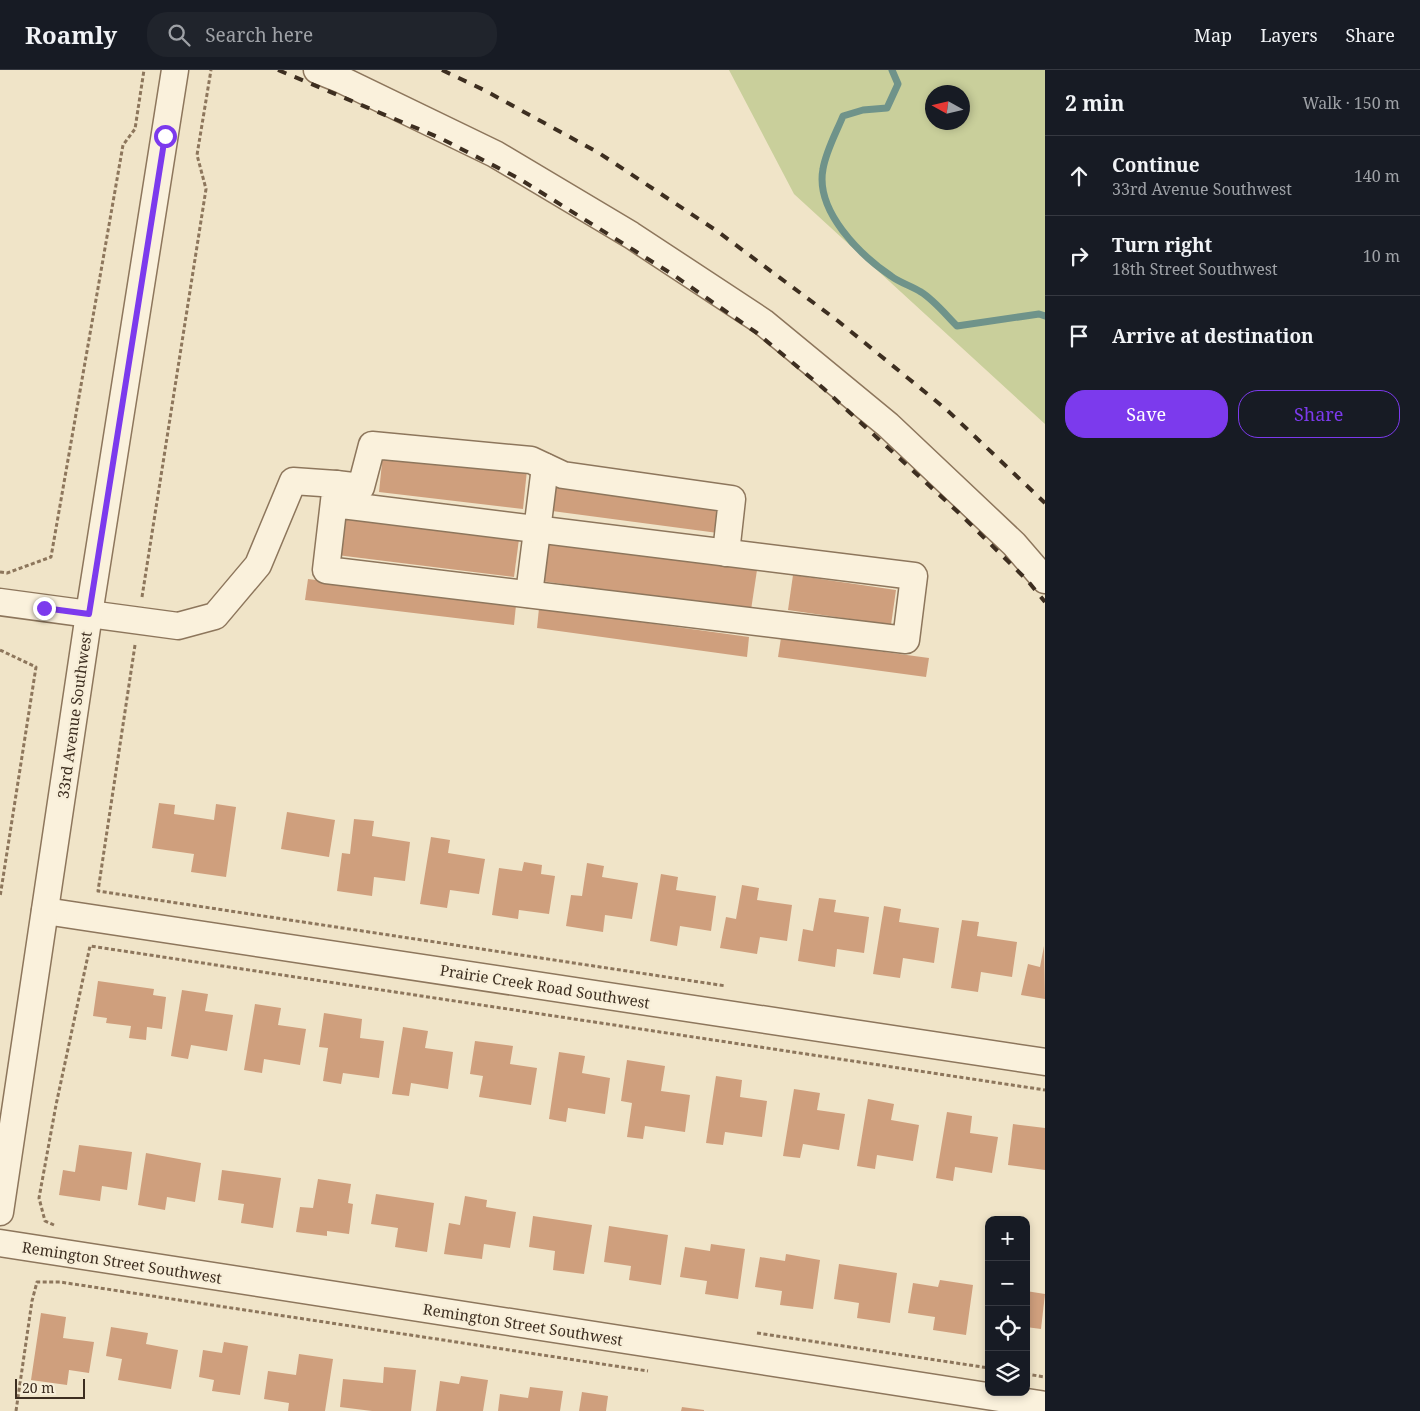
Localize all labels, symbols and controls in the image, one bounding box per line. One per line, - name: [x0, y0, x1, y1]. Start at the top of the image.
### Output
- search box: [147, 12, 497, 57]
- text: Roamly: [25, 18, 117, 51]
- icon: search: [165, 21, 193, 49]
- text: Search here: [205, 22, 313, 48]
- text: Map: [1194, 23, 1232, 47]
- text: Layers: [1260, 23, 1318, 47]
- text: Share: [1346, 23, 1395, 47]
- north arrow: [925, 85, 970, 130]
- text: 2 min: [1065, 89, 1124, 117]
- text: Walk · 150 m: [1303, 92, 1400, 114]
- route start: [154, 125, 177, 148]
- text: Continue: [1112, 152, 1200, 178]
- icon: ahead: [1065, 162, 1093, 190]
- text: 140 m: [1354, 165, 1400, 187]
- text: 33rd Avenue Southwest: [1112, 178, 1292, 200]
- text: Turn right: [1112, 232, 1212, 258]
- icon: right: [1065, 242, 1093, 270]
- text: 10 m: [1363, 245, 1400, 267]
- text: 18th Street Southwest: [1112, 258, 1278, 280]
- icon: arrive: [1065, 322, 1093, 350]
- text: Arrive at destination: [1112, 323, 1314, 349]
- button: Save: [1065, 390, 1228, 438]
- button: Share: [1238, 390, 1400, 438]
- route end: [33, 597, 56, 620]
- street label: 33rd Avenue Southwest: [52, 630, 96, 800]
- street label: Prairie Creek Road Southwest: [439, 960, 651, 1012]
- map controls: [985, 1216, 1030, 1396]
- button: +: [985, 1216, 1030, 1261]
- street label: Remington Street Southwest: [21, 1236, 223, 1288]
- button: −: [985, 1261, 1030, 1306]
- street label: Remington Street Southwest: [422, 1298, 624, 1350]
- button: locate: [985, 1306, 1030, 1351]
- button: layers: [985, 1351, 1030, 1396]
- scale bar: [15, 1376, 85, 1399]
- text: 20 m: [22, 1378, 55, 1397]

